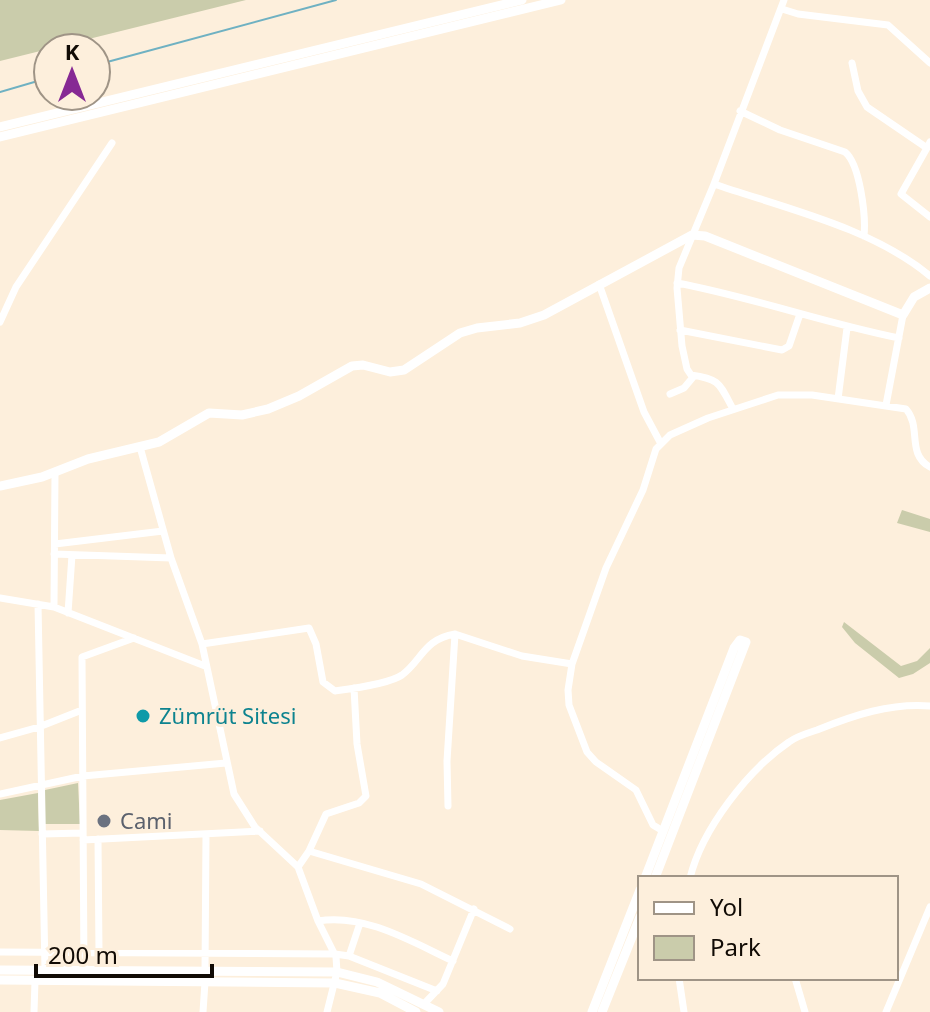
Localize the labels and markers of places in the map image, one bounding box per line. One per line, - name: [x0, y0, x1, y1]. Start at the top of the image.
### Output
- place label: Zümrüt Sitesi: [159, 700, 296, 730]
- marker: Zümrüt Sitesi: [134, 707, 152, 725]
- place label: Cami: [120, 805, 173, 835]
- marker: Cami: [95, 812, 113, 830]

